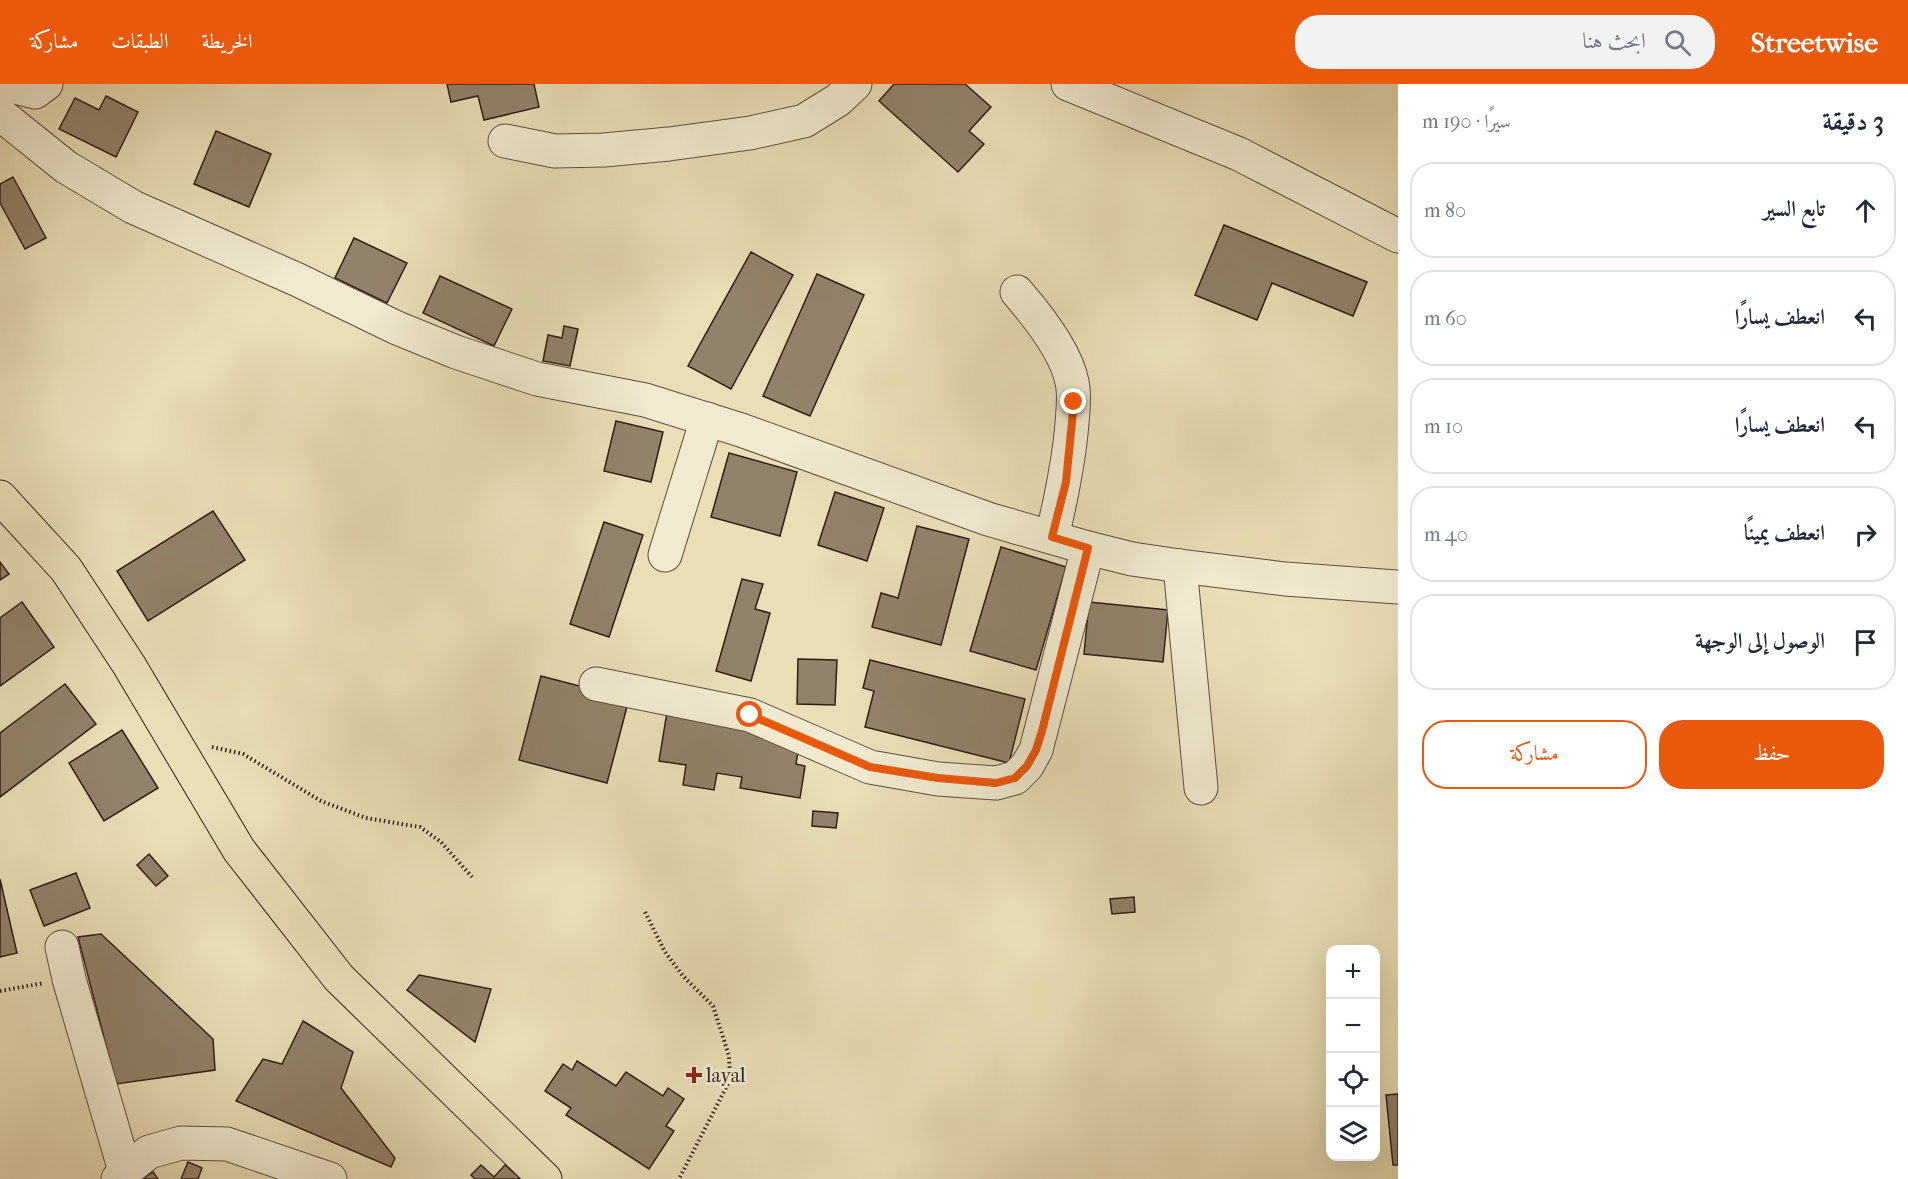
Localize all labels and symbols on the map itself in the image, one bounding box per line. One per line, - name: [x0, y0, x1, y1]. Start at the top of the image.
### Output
- route end: [1060, 388, 1086, 414]
- route start: [736, 701, 762, 727]
- place label: layal: [705, 1064, 746, 1087]
- marker: layal: [687, 1068, 701, 1082]

